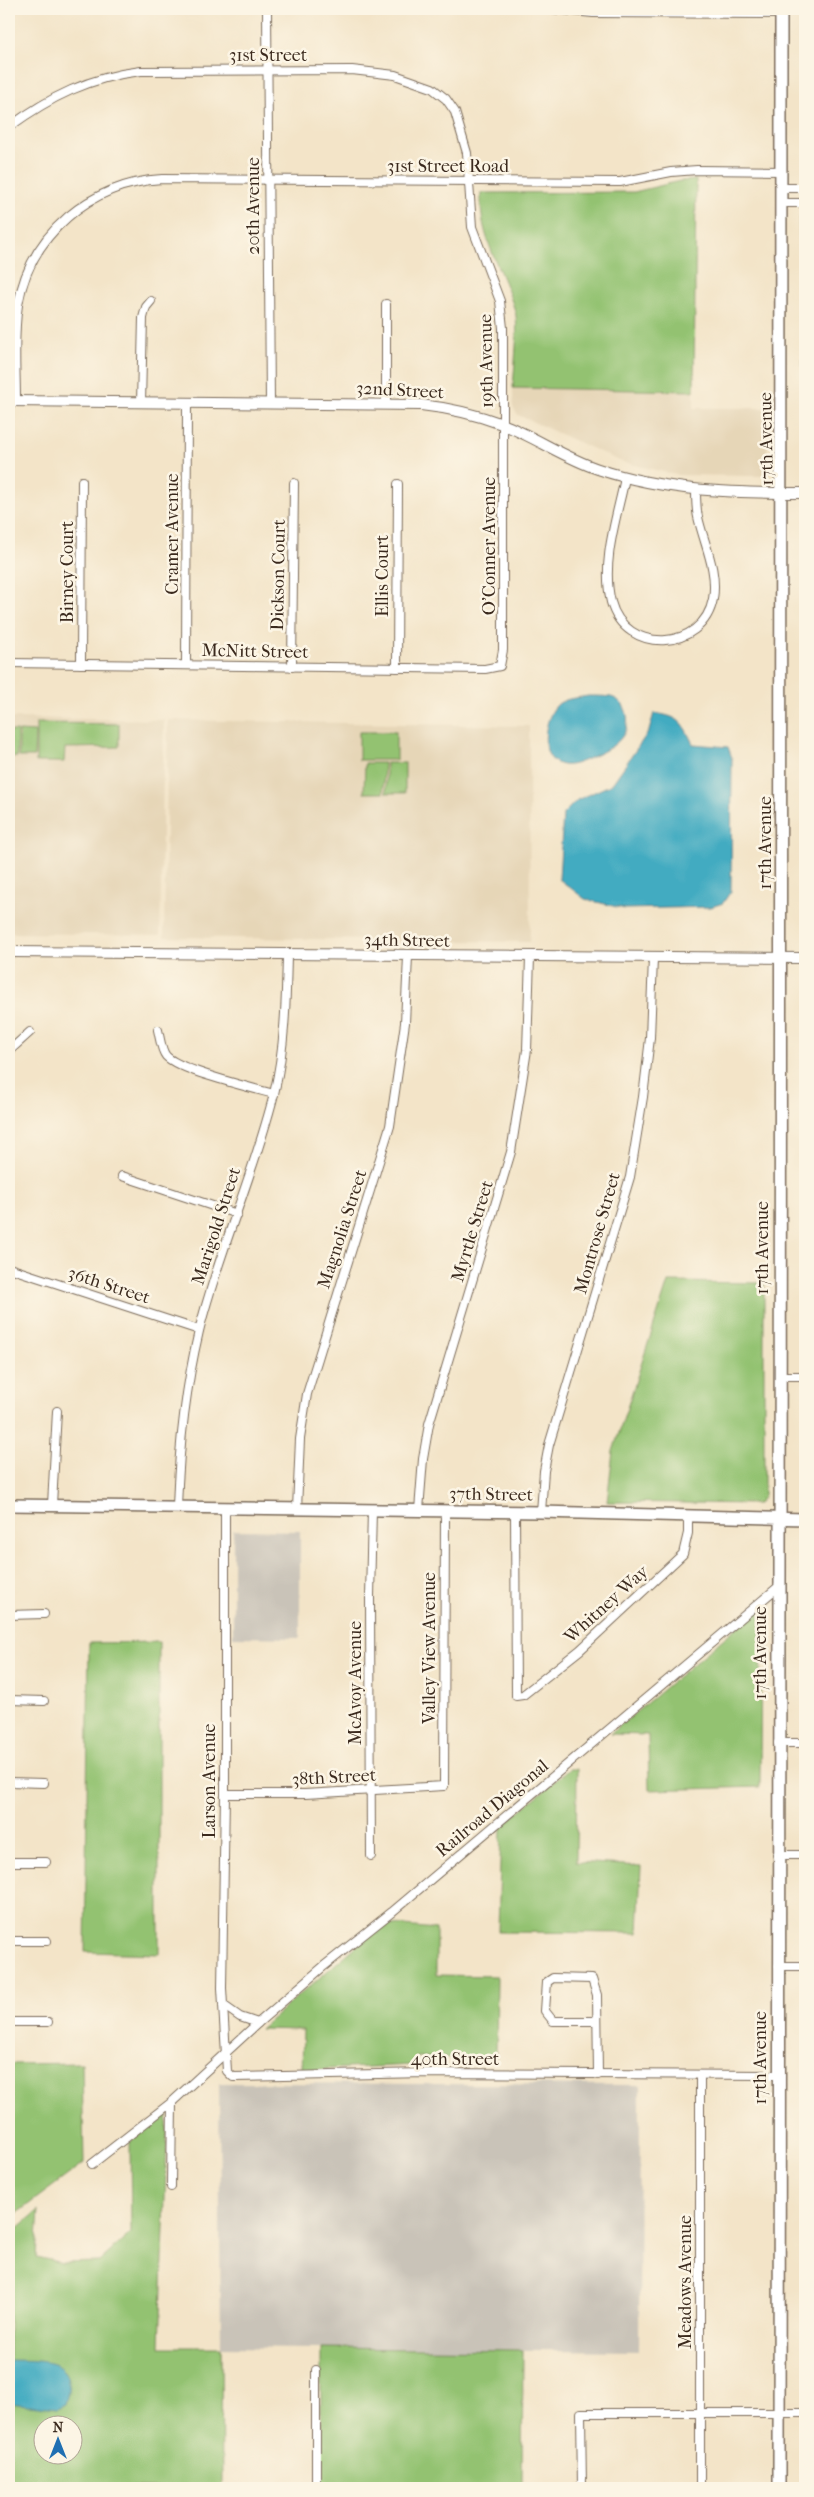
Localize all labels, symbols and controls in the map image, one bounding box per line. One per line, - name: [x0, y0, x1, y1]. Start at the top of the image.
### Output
- street label: 31st Street: [229, 45, 308, 66]
- street label: 31st Street Road: [387, 156, 509, 177]
- street label: 20th Avenue: [243, 157, 264, 255]
- street label: 19th Avenue: [475, 314, 498, 408]
- street label: 32nd Street: [355, 378, 445, 403]
- street label: 17th Avenue: [755, 392, 778, 486]
- street label: Cramer Avenue: [162, 473, 183, 595]
- street label: O'Conner Avenue: [479, 477, 500, 615]
- street label: Dickson Court: [267, 519, 290, 631]
- street label: Birney Court: [57, 520, 78, 623]
- street label: Ellis Court: [372, 534, 393, 617]
- street label: McNitt Street: [201, 640, 309, 663]
- street label: 17th Avenue: [755, 796, 776, 890]
- street label: 34th Street: [364, 929, 451, 952]
- street label: Marigold Street: [188, 1164, 246, 1288]
- street label: Magnolia Street: [313, 1166, 372, 1291]
- street label: Montrose Street: [570, 1169, 625, 1296]
- street label: Myrtle Street: [447, 1177, 498, 1284]
- street label: 17th Avenue: [752, 1201, 773, 1295]
- street label: 36th Street: [65, 1262, 153, 1309]
- street label: 37th Street: [449, 1483, 534, 1506]
- street label: Whitney Way: [559, 1560, 654, 1648]
- street label: Valley View Avenue: [419, 1572, 440, 1725]
- street label: 17th Avenue: [750, 1606, 771, 1700]
- street label: McAvoy Avenue: [345, 1621, 366, 1745]
- street label: Larson Avenue: [199, 1723, 220, 1838]
- street label: Railroad Diagonal: [432, 1755, 553, 1862]
- street label: 38th Street: [291, 1765, 377, 1790]
- street label: 17th Avenue: [750, 2011, 771, 2105]
- street label: 40th Street: [411, 2049, 500, 2070]
- street label: Meadows Avenue: [675, 2215, 696, 2349]
- north arrow: [32, 2414, 82, 2464]
- text: N: [53, 2419, 64, 2436]

